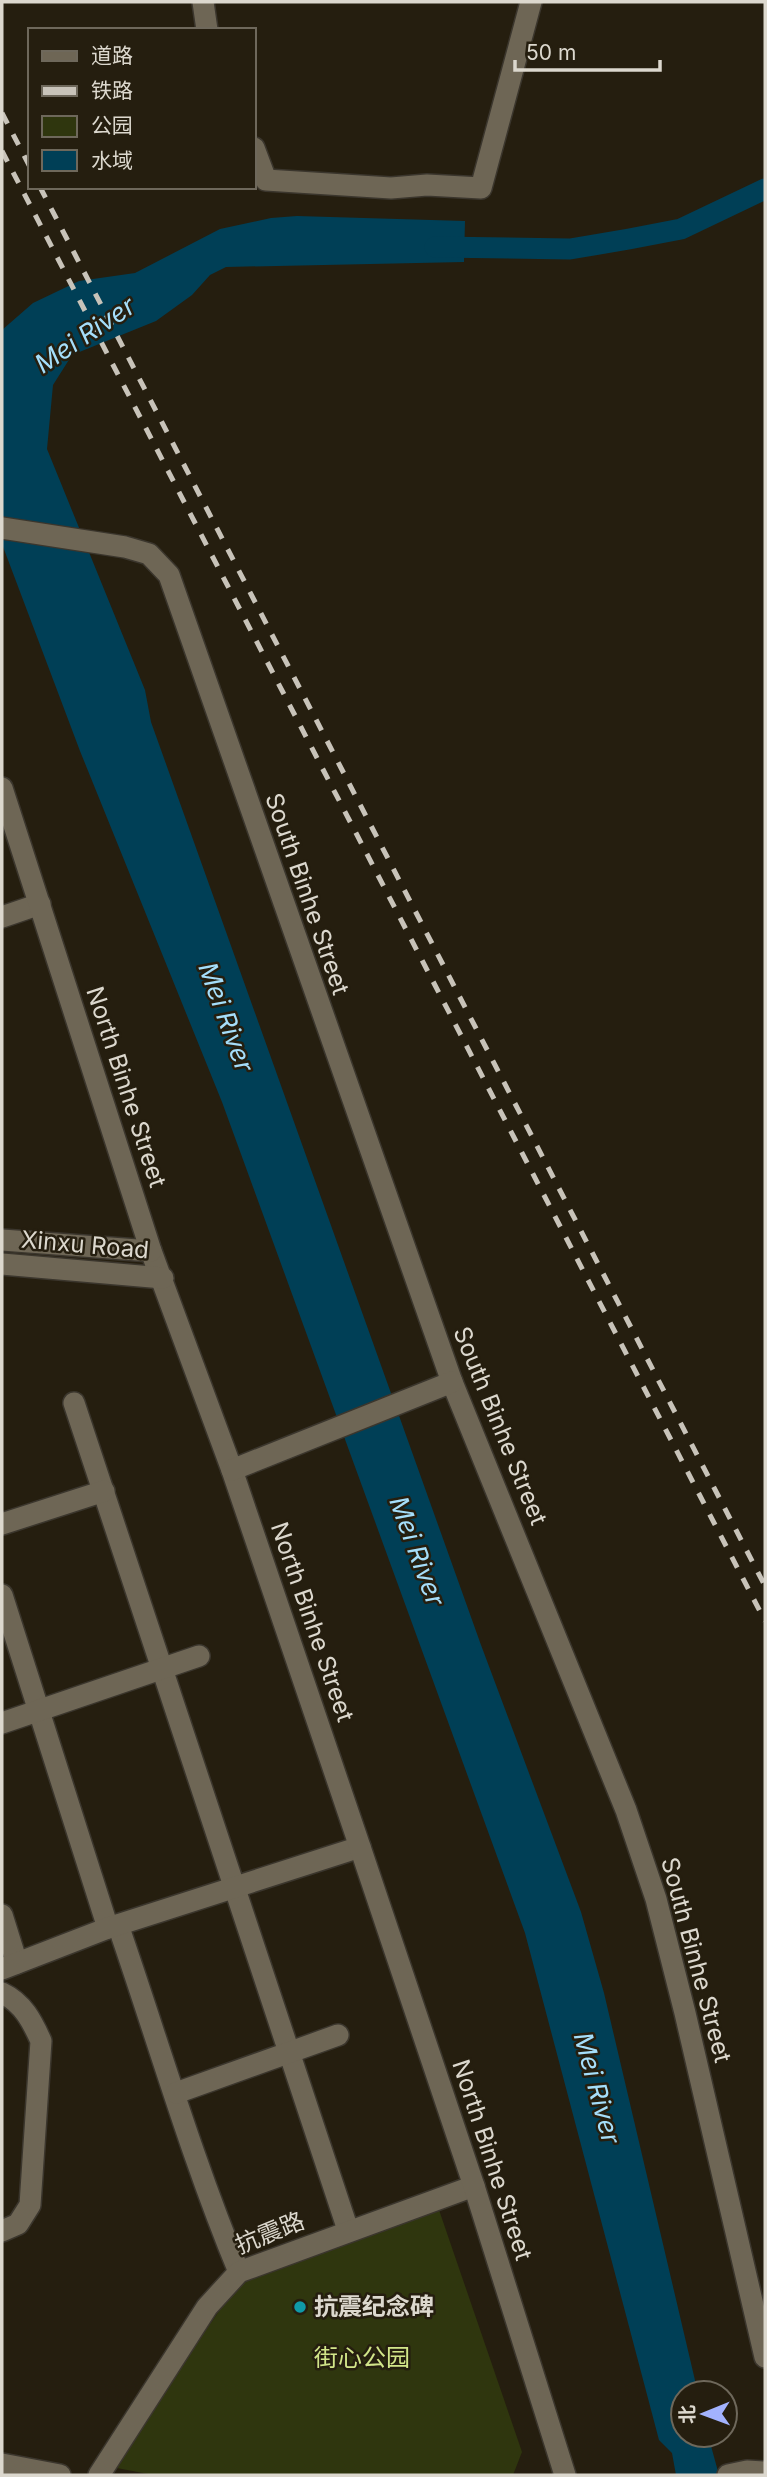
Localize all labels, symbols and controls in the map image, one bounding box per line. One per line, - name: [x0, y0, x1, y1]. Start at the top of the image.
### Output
- legend: [28, 28, 256, 189]
- scale bar: [515, 28, 660, 72]
- text: 50 m: [526, 40, 576, 65]
- text: 道路: [91, 43, 133, 68]
- text: 铁路: [91, 78, 133, 103]
- text: 公园: [91, 113, 133, 138]
- text: 水域: [91, 148, 133, 173]
- water label: Mei River: [29, 289, 142, 379]
- street label: South Binhe Street: [259, 789, 356, 999]
- water label: Mei River: [192, 958, 261, 1077]
- street label: North Binhe Street: [80, 983, 173, 1191]
- street label: Xinxu Road: [20, 1224, 150, 1265]
- street label: South Binhe Street: [447, 1323, 554, 1529]
- water label: Mei River: [383, 1492, 452, 1611]
- street label: North Binhe Street: [265, 1518, 360, 1726]
- street label: South Binhe Street: [655, 1854, 738, 2066]
- water label: Mei River: [568, 2029, 628, 2148]
- street label: North Binhe Street: [446, 2056, 539, 2264]
- street label: 抗震路: [231, 2206, 309, 2259]
- place label: 抗震纪念碑: [314, 2292, 434, 2321]
- marker: 抗震纪念碑: [292, 2299, 308, 2315]
- park label: 街心公园: [314, 2343, 410, 2372]
- north arrow: [669, 2379, 739, 2449]
- text: 北: [676, 2405, 699, 2424]

